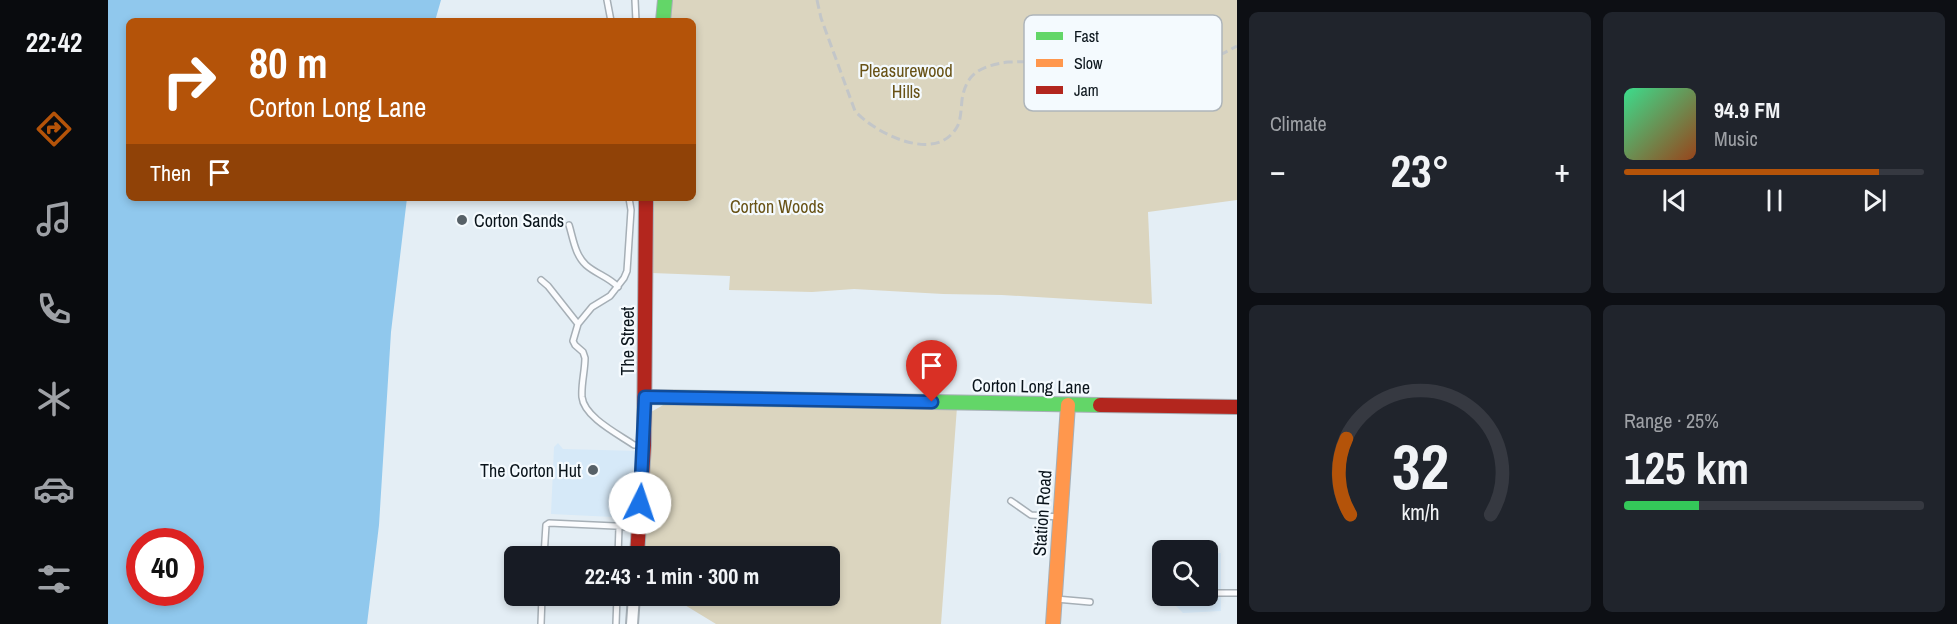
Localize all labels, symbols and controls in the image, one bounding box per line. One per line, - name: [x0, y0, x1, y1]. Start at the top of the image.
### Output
- legend: [1024, 15, 1222, 111]
- text: 22:42: [26, 24, 82, 60]
- text: Fast: [1074, 25, 1099, 47]
- text: 80 m: [249, 35, 328, 91]
- icon: right: [150, 42, 228, 120]
- text: Slow: [1074, 52, 1103, 74]
- park label: Pleasurewood Hills: [859, 58, 953, 104]
- text: Jam: [1074, 79, 1099, 101]
- text: Corton Long Lane: [249, 89, 426, 125]
- text: 94.9 FM: [1714, 95, 1780, 125]
- icon: directions: [33, 108, 75, 150]
- text: Climate: [1270, 110, 1327, 137]
- text: Music: [1714, 125, 1758, 152]
- text: 23°: [1390, 140, 1450, 201]
- text: −: [1270, 148, 1286, 192]
- text: +: [1554, 148, 1570, 192]
- icon: arrive: [203, 156, 236, 189]
- text: Then: [150, 158, 191, 188]
- icon: previous: [1658, 184, 1691, 217]
- icon: pause: [1758, 184, 1791, 217]
- icon: next: [1858, 184, 1891, 217]
- park label: Corton Woods: [730, 194, 824, 219]
- icon: music: [33, 198, 75, 240]
- place label: Corton Sands: [474, 208, 564, 233]
- marker: Corton Sands: [455, 213, 469, 227]
- icon: phone: [33, 288, 75, 330]
- street label: The Street: [615, 307, 640, 375]
- pin: [906, 340, 957, 402]
- icon: arrive: [915, 349, 948, 382]
- street label: Corton Long Lane: [972, 372, 1090, 400]
- icon: climate: [33, 378, 75, 420]
- text: Range · 25%: [1624, 407, 1719, 434]
- text: 32: [1392, 424, 1448, 508]
- text: 125 km: [1624, 437, 1749, 498]
- place label: The Corton Hut: [480, 458, 581, 483]
- marker: The Corton Hut: [586, 463, 600, 477]
- icon: car: [33, 468, 75, 510]
- street label: Station Road: [1027, 469, 1057, 557]
- position arrow: [608, 471, 672, 535]
- text: km/h: [1401, 499, 1439, 528]
- speed limit sign: 40: [126, 528, 204, 606]
- map controls: [1152, 540, 1218, 606]
- button: search: [1152, 540, 1218, 606]
- icon: filters: [33, 558, 75, 600]
- text: 22:43 · 1 min · 300 m: [585, 561, 759, 591]

